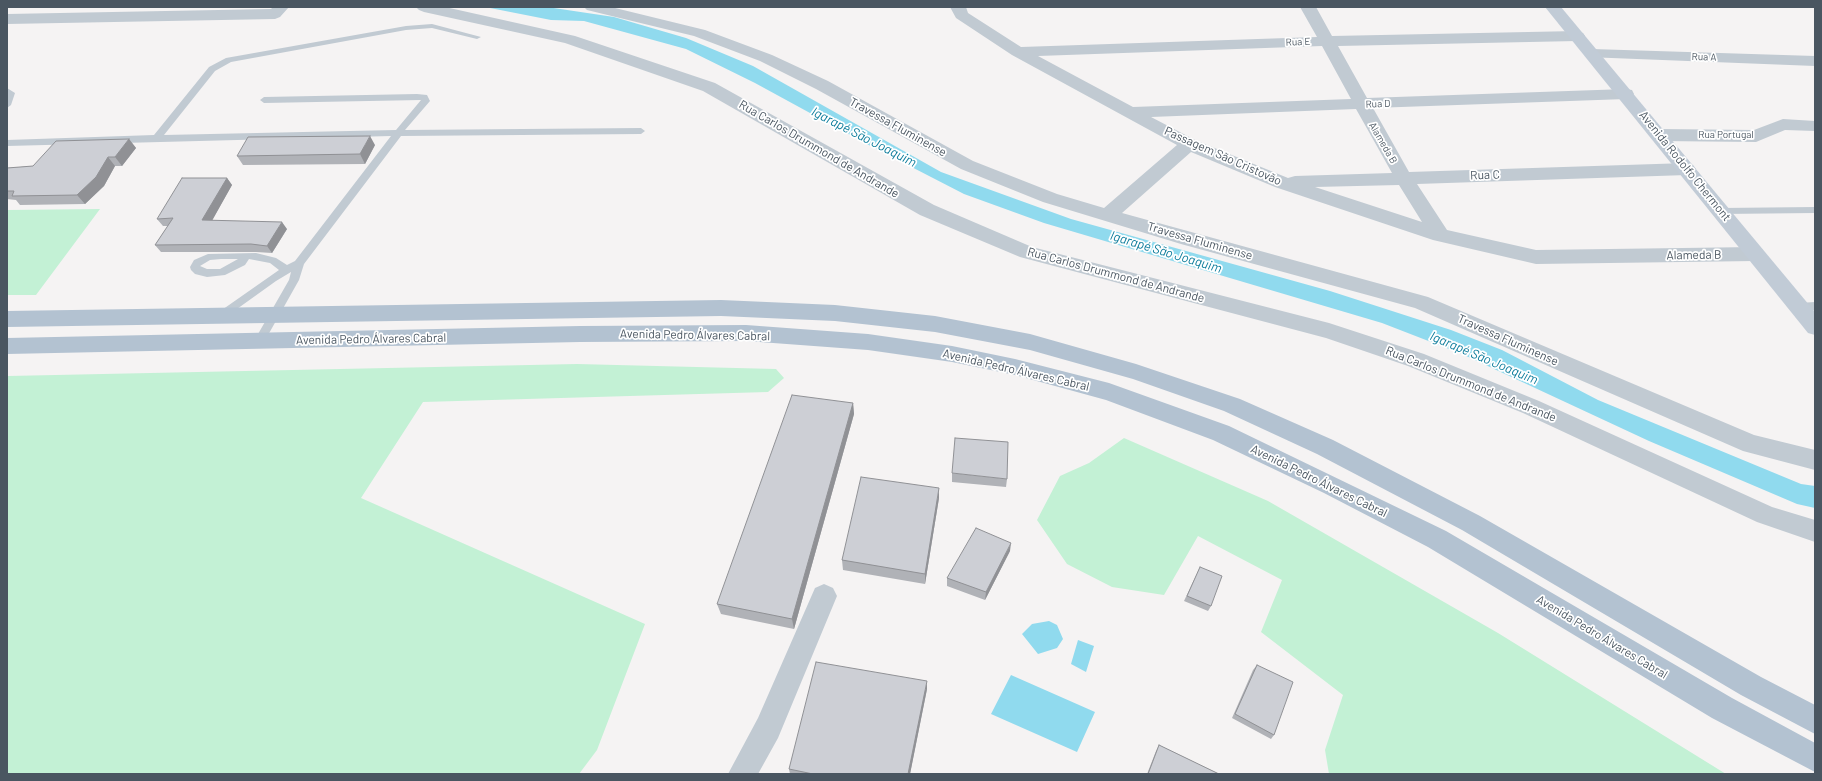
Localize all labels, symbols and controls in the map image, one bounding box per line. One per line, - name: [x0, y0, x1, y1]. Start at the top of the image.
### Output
- street label: Rua E: [1285, 36, 1311, 48]
- street label: Rua A: [1691, 51, 1717, 63]
- street label: Travessa Fluminense: [847, 94, 949, 160]
- street label: Rua Carlos Drummond de Andrande: [736, 97, 902, 201]
- street label: Rua D: [1365, 98, 1391, 110]
- water label: Igarapé São Joaquim: [809, 104, 919, 170]
- street label: Avenida Rodolfo Chermont: [1636, 108, 1734, 224]
- street label: Alameda B: [1366, 120, 1400, 166]
- street label: Passagem São Cristovão: [1162, 124, 1284, 188]
- street label: Rua Portugal: [1698, 129, 1754, 141]
- street label: Rua C: [1470, 167, 1500, 183]
- street label: Travessa Fluminense: [1146, 219, 1254, 263]
- water label: Igarapé São Joaquim: [1108, 228, 1224, 276]
- street label: Rua Carlos Drummond de Andrande: [1026, 244, 1206, 306]
- street label: Alameda B: [1666, 247, 1722, 263]
- street label: Travessa Fluminense: [1455, 311, 1561, 369]
- street label: Avenida Pedro Álvares Cabral: [620, 326, 770, 344]
- water label: Igarapé São Joaquim: [1428, 328, 1540, 388]
- street label: Avenida Pedro Álvares Cabral: [296, 330, 446, 348]
- street label: Rua Carlos Drummond de Andrande: [1384, 343, 1558, 425]
- street label: Avenida Pedro Álvares Cabral: [941, 346, 1091, 394]
- street label: Avenida Pedro Álvares Cabral: [1248, 442, 1390, 520]
- street label: Avenida Pedro Álvares Cabral: [1534, 592, 1670, 682]

